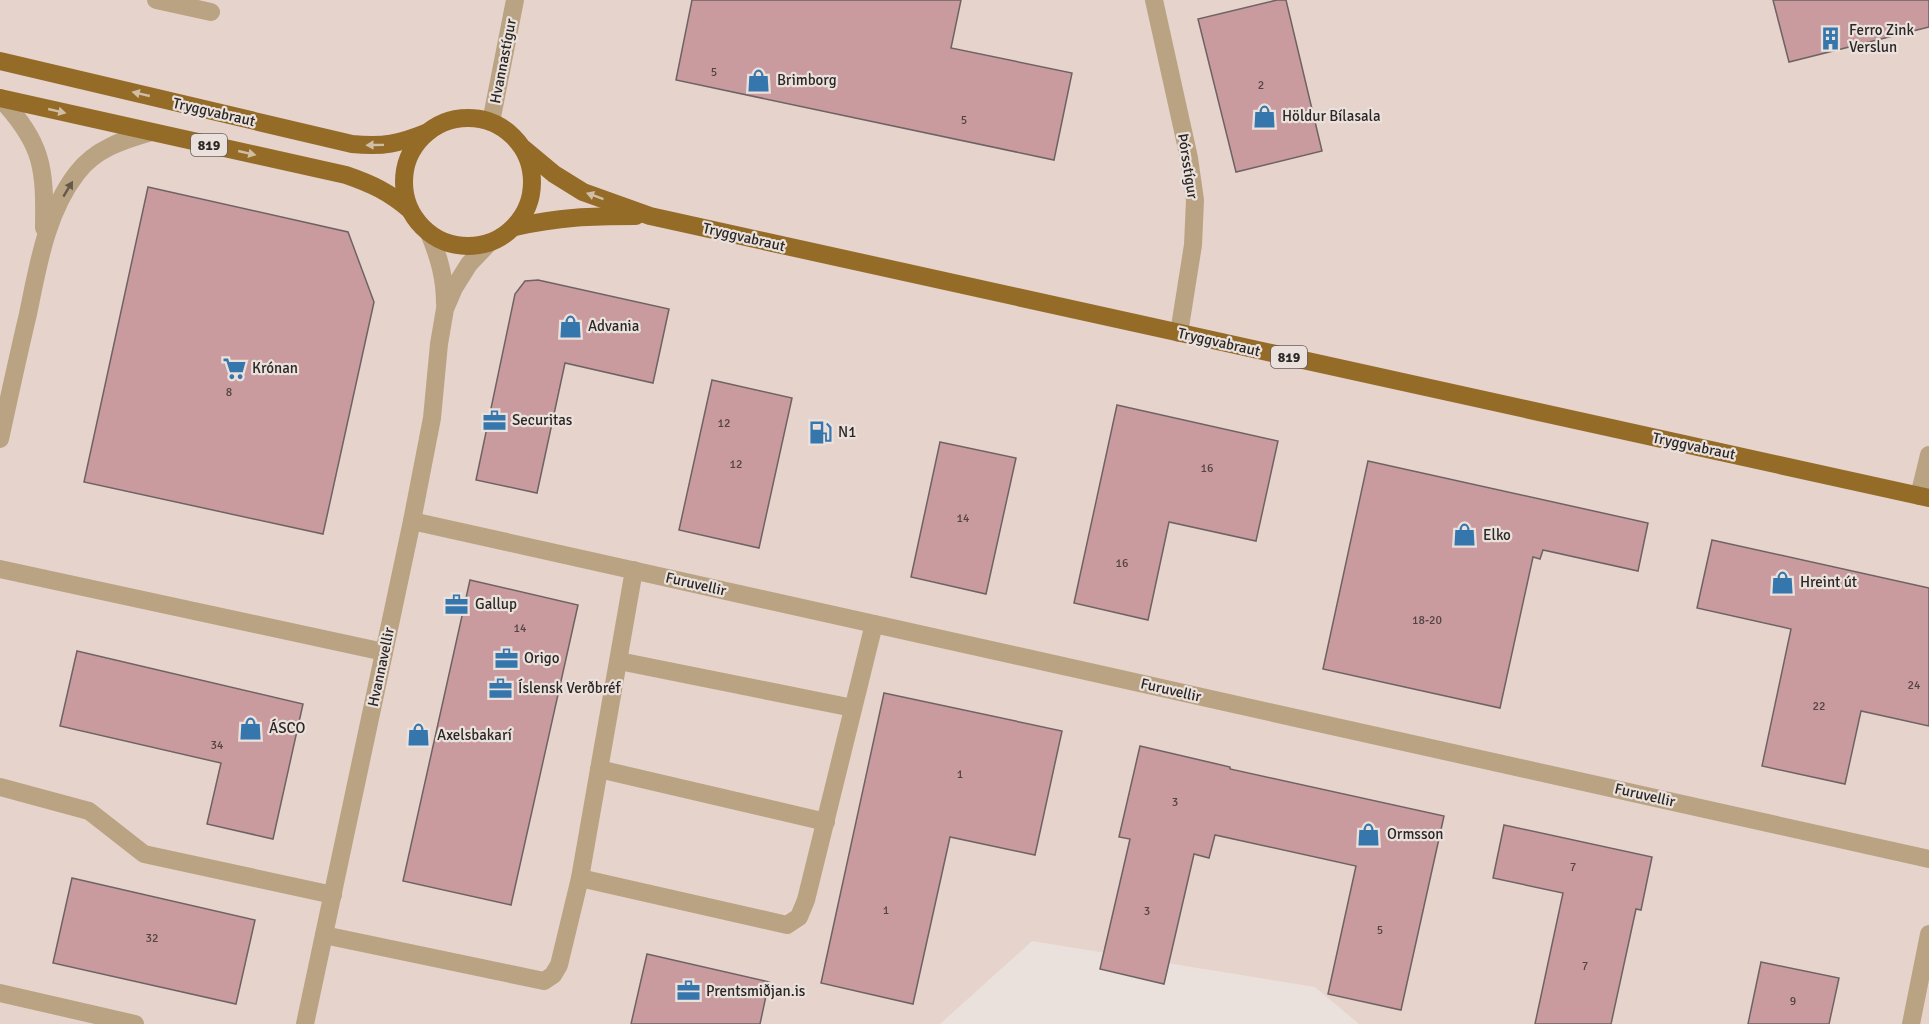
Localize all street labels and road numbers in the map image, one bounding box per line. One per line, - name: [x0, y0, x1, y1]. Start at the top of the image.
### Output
- street label: Hvannastígur: [486, 17, 520, 105]
- street label: Tryggvabraut: [171, 94, 257, 130]
- street label: Þórsstígur: [1174, 132, 1202, 200]
- road number: 819: [191, 134, 227, 156]
- street label: Tryggvabraut: [701, 219, 787, 255]
- street label: Tryggvabraut: [1176, 324, 1262, 360]
- road number: 819: [1271, 346, 1307, 368]
- street label: Tryggvabraut: [1651, 428, 1737, 464]
- street label: Furuvellir: [664, 568, 729, 600]
- street label: Hvannavellir: [364, 625, 398, 708]
- street label: Furuvellir: [1139, 674, 1204, 706]
- street label: Furuvellir: [1613, 779, 1678, 811]

